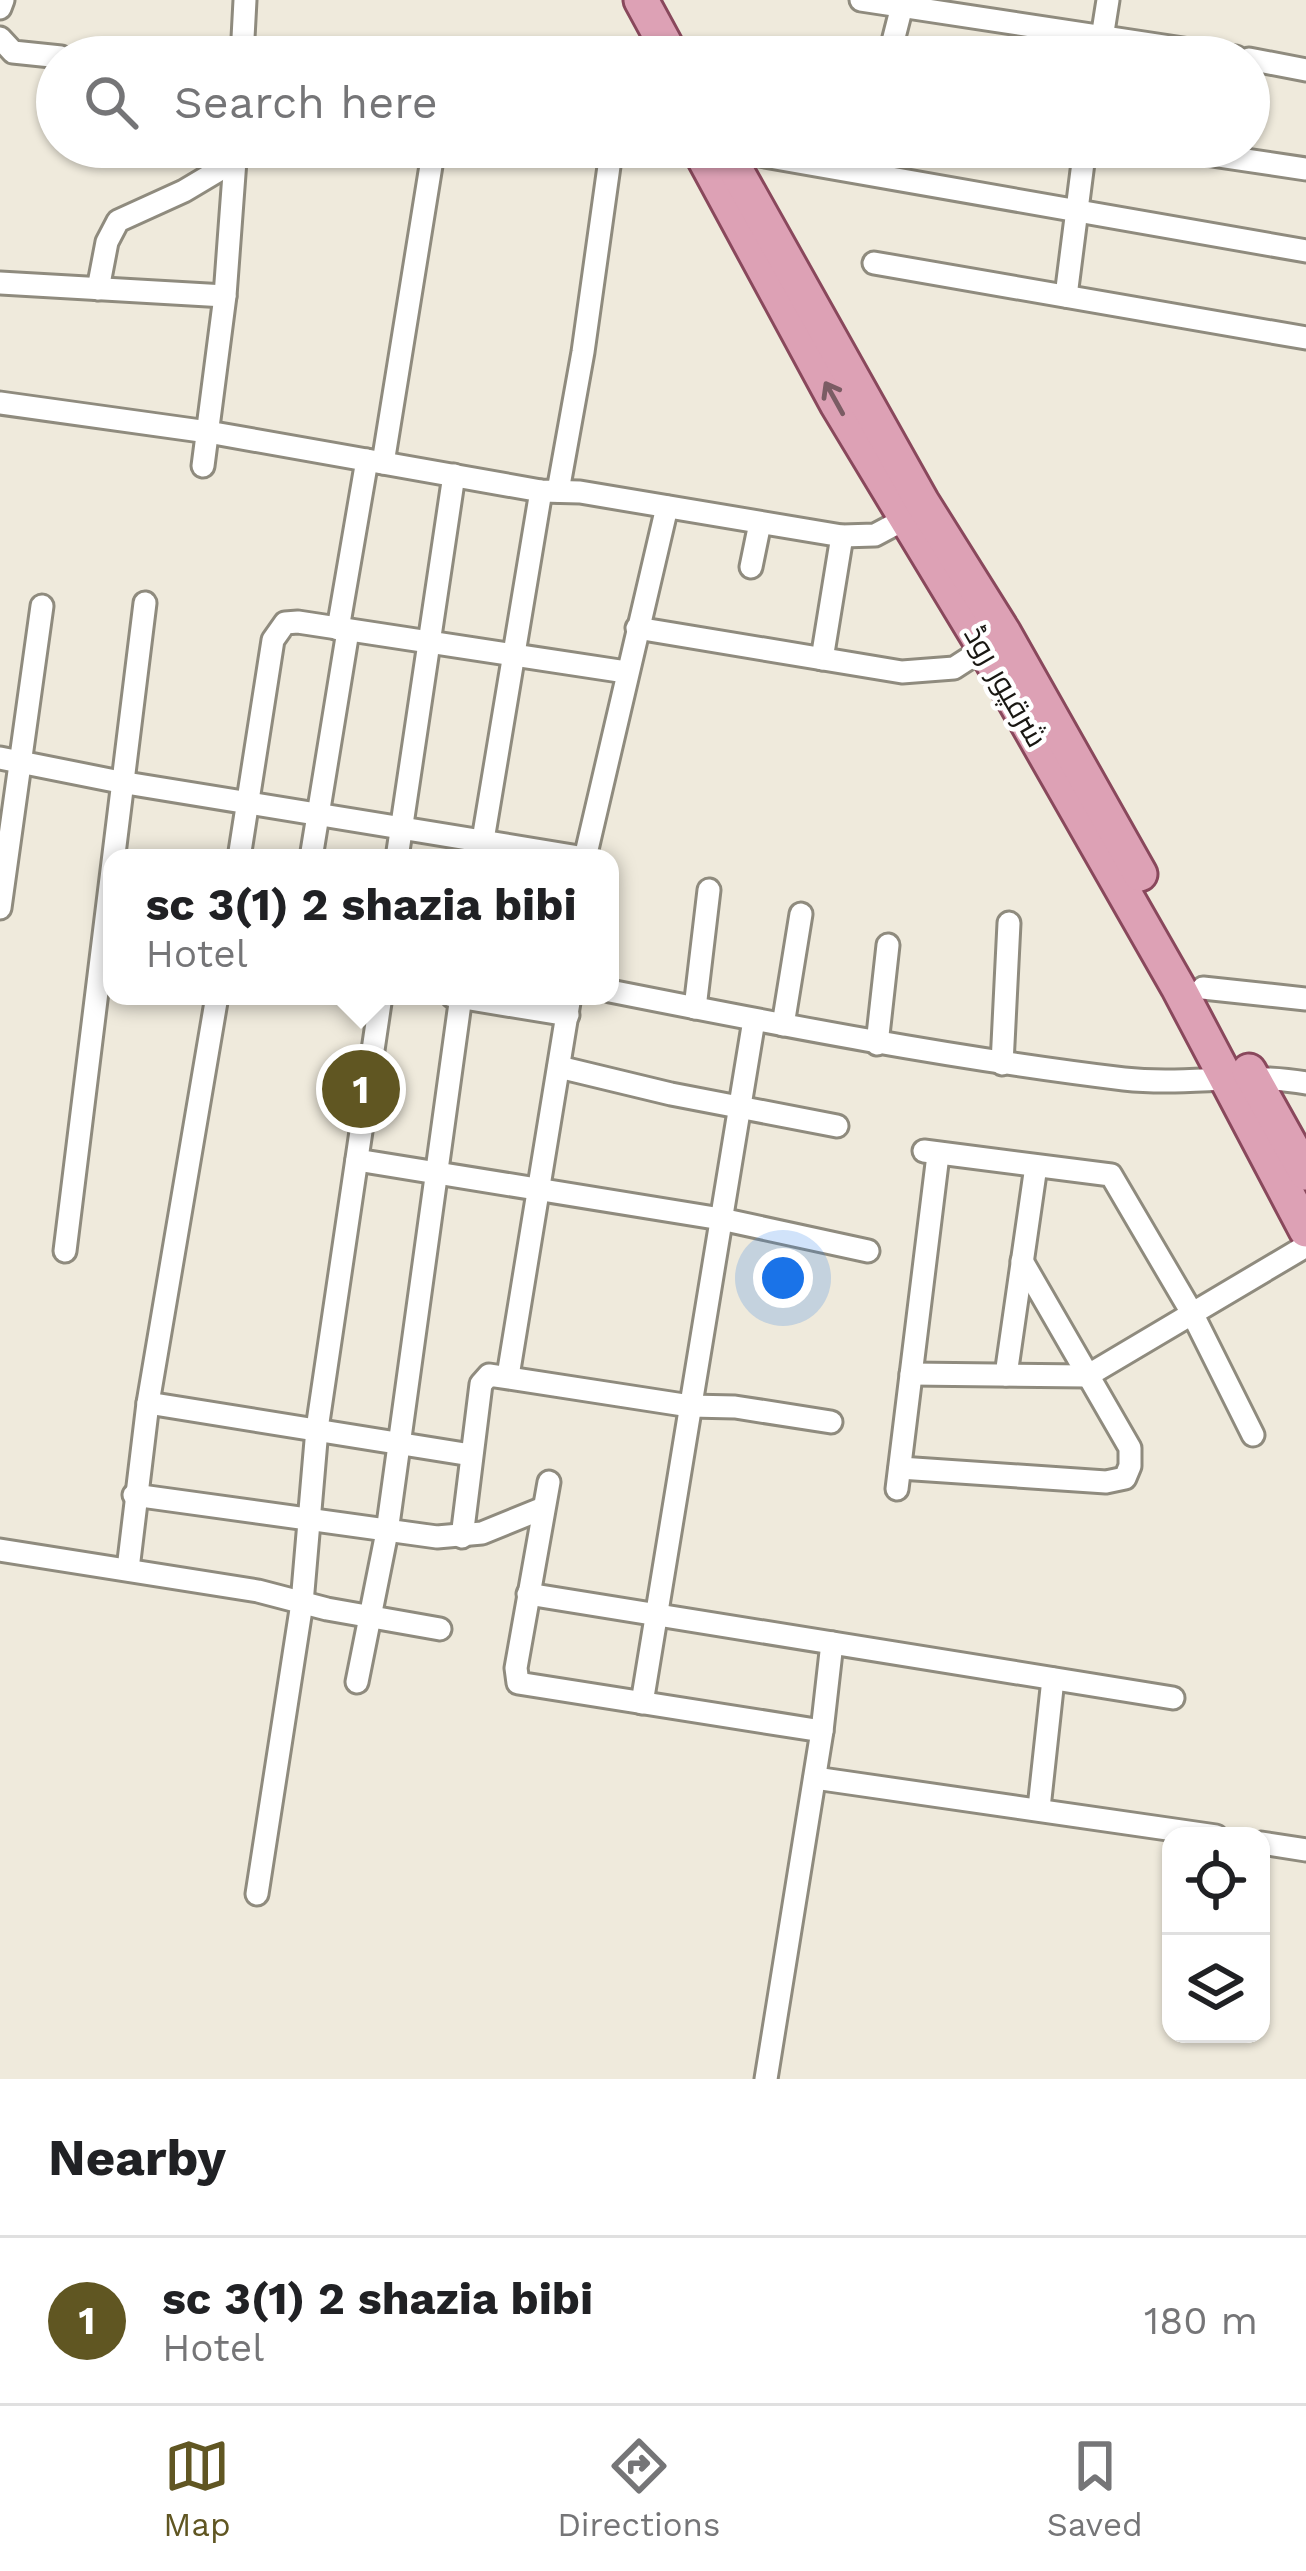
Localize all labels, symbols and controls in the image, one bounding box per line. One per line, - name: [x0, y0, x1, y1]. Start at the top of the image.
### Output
- search box: [36, 36, 1270, 168]
- icon: search: [78, 69, 144, 135]
- text: Search here: [174, 76, 438, 129]
- one-way arrow: [821, 381, 845, 416]
- street label: شرقپور روڈ: [955, 619, 1055, 754]
- popup: [103, 849, 619, 1005]
- text: sc 3(1) 2 shazia bibi: [145, 878, 577, 931]
- text: Hotel: [145, 931, 248, 976]
- pin: 1: [322, 1044, 400, 1134]
- your location: [753, 1248, 813, 1308]
- map controls: [1162, 1827, 1270, 2043]
- button: locate: [1162, 1827, 1270, 1935]
- button: layers: [1162, 1935, 1270, 2043]
- text: Nearby: [48, 2128, 226, 2187]
- text: sc 3(1) 2 shazia bibi: [162, 2272, 593, 2325]
- text: 1: [79, 2298, 95, 2343]
- text: 180 m: [1144, 2298, 1258, 2343]
- text: Hotel: [162, 2325, 264, 2370]
- tab: Map: [163, 2433, 231, 2544]
- tab: Directions: [557, 2433, 720, 2544]
- tab: Saved: [1047, 2433, 1143, 2544]

